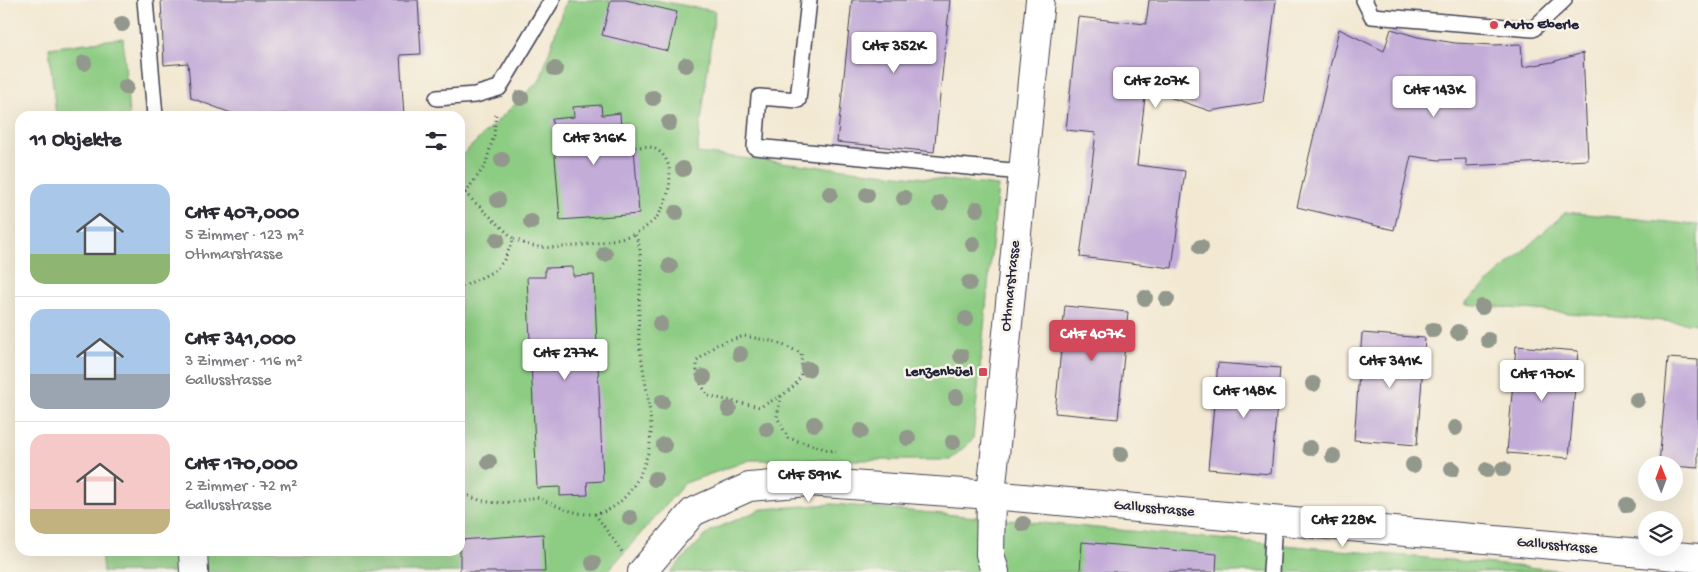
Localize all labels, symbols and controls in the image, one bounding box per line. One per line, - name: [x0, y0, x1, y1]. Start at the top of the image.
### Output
- place label: Auto Eberle: [1503, 16, 1580, 34]
- marker: Auto Eberle: [1488, 19, 1500, 31]
- pin: CHF 352K: [842, 32, 946, 74]
- text: CHF 352K: [862, 38, 926, 57]
- pin: CHF 207K: [1104, 66, 1208, 109]
- text: CHF 207K: [1124, 73, 1188, 92]
- pin: CHF 143K: [1382, 76, 1486, 118]
- text: CHF 143K: [1404, 82, 1464, 101]
- pin: CHF 316K: [542, 124, 646, 166]
- icon: filters: [422, 127, 450, 155]
- text: 11 Objekte: [30, 129, 121, 154]
- text: CHF 316K: [563, 130, 625, 149]
- text: CHF 407,000: [185, 202, 299, 227]
- icon: home: [70, 204, 130, 264]
- text: 5 Zimmer · 123 m²: [185, 227, 304, 246]
- street label: Othmarstrasse: [997, 239, 1025, 332]
- text: Othmarstrasse: [185, 246, 283, 265]
- pin: CHF 407K: [1040, 320, 1144, 362]
- text: CHF 407K: [1060, 326, 1124, 345]
- text: CHF 341,000: [185, 328, 296, 353]
- icon: home: [70, 329, 130, 389]
- pin: CHF 277K: [513, 338, 617, 381]
- text: CHF 277K: [533, 345, 597, 364]
- pin: CHF 341K: [1338, 346, 1442, 389]
- text: 3 Zimmer · 116 m²: [185, 353, 303, 372]
- text: CHF 341K: [1360, 353, 1420, 372]
- pin: CHF 170K: [1490, 360, 1594, 402]
- place label: Lenzenbüel: [905, 363, 974, 381]
- marker: Lenzenbüel: [977, 366, 989, 378]
- text: CHF 170K: [1511, 366, 1573, 385]
- text: Gallusstrasse: [185, 372, 271, 391]
- pin: CHF 148K: [1192, 376, 1296, 419]
- text: CHF 148K: [1213, 383, 1275, 402]
- text: CHF 170,000: [185, 453, 298, 478]
- icon: home: [70, 454, 130, 514]
- north arrow: [1638, 456, 1682, 501]
- map controls: [1638, 456, 1683, 556]
- pin: CHF 591K: [757, 460, 861, 503]
- text: CHF 591K: [778, 467, 840, 486]
- text: 2 Zimmer · 72 m²: [185, 478, 297, 497]
- text: Gallusstrasse: [185, 497, 271, 516]
- street label: Gallusstrasse: [1113, 497, 1195, 522]
- pin: CHF 228K: [1291, 506, 1395, 548]
- button: layers: [1638, 511, 1683, 556]
- text: CHF 228K: [1311, 512, 1375, 531]
- street label: Gallusstrasse: [1516, 534, 1598, 559]

